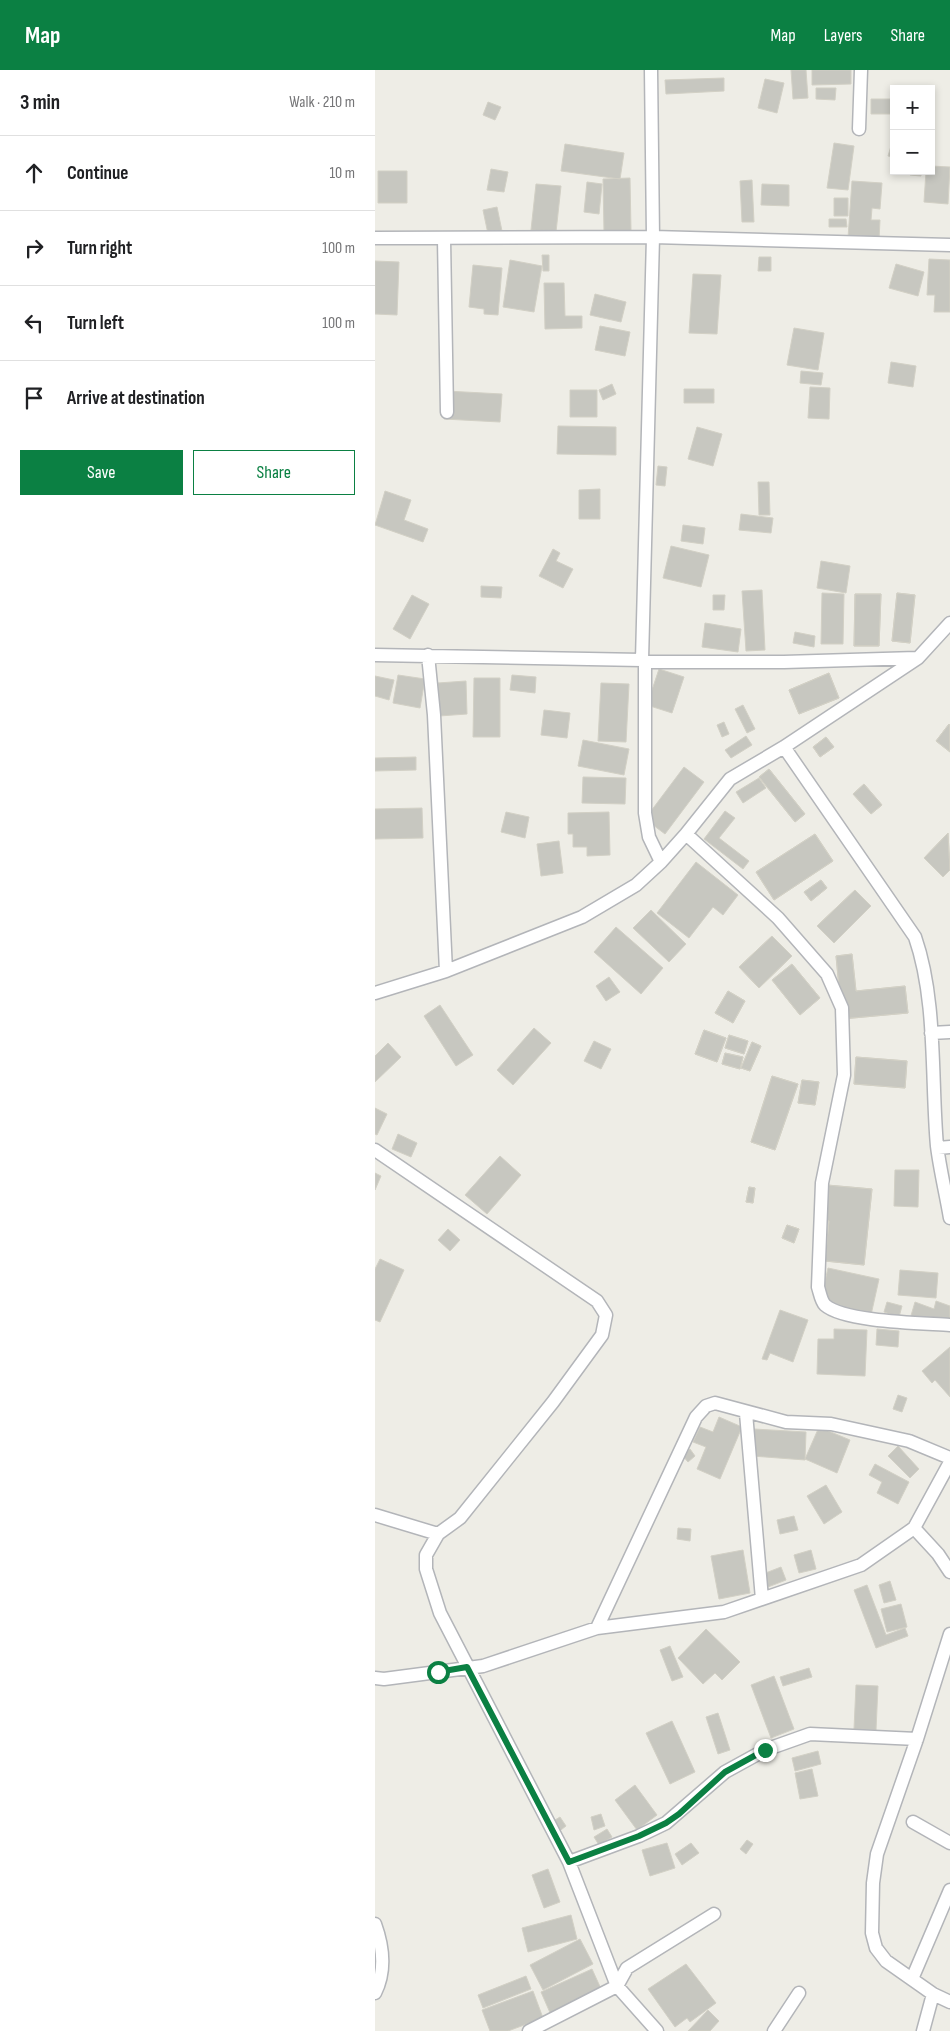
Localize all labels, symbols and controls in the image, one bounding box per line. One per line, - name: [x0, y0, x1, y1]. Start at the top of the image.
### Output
- text: Map: [25, 21, 60, 50]
- text: Map: [771, 25, 796, 46]
- text: Layers: [824, 25, 863, 46]
- text: Share: [891, 25, 925, 46]
- map controls: [890, 85, 935, 175]
- button: +: [890, 85, 935, 130]
- text: 3 min: [20, 90, 60, 115]
- text: Walk · 210 m: [289, 93, 355, 112]
- button: −: [890, 130, 935, 175]
- icon: ahead: [20, 159, 48, 187]
- text: Continue: [67, 162, 128, 185]
- text: 10 m: [329, 164, 355, 183]
- icon: right: [20, 234, 48, 262]
- text: Turn right: [67, 237, 132, 260]
- text: 100 m: [322, 239, 355, 258]
- icon: left: [20, 309, 48, 337]
- text: Turn left: [67, 312, 124, 335]
- text: 100 m: [322, 314, 355, 333]
- icon: arrive: [20, 384, 48, 412]
- text: Arrive at destination: [67, 387, 205, 410]
- button: Save: [20, 450, 183, 495]
- button: Share: [193, 450, 355, 495]
- route start: [427, 1661, 450, 1684]
- route end: [754, 1739, 777, 1762]

